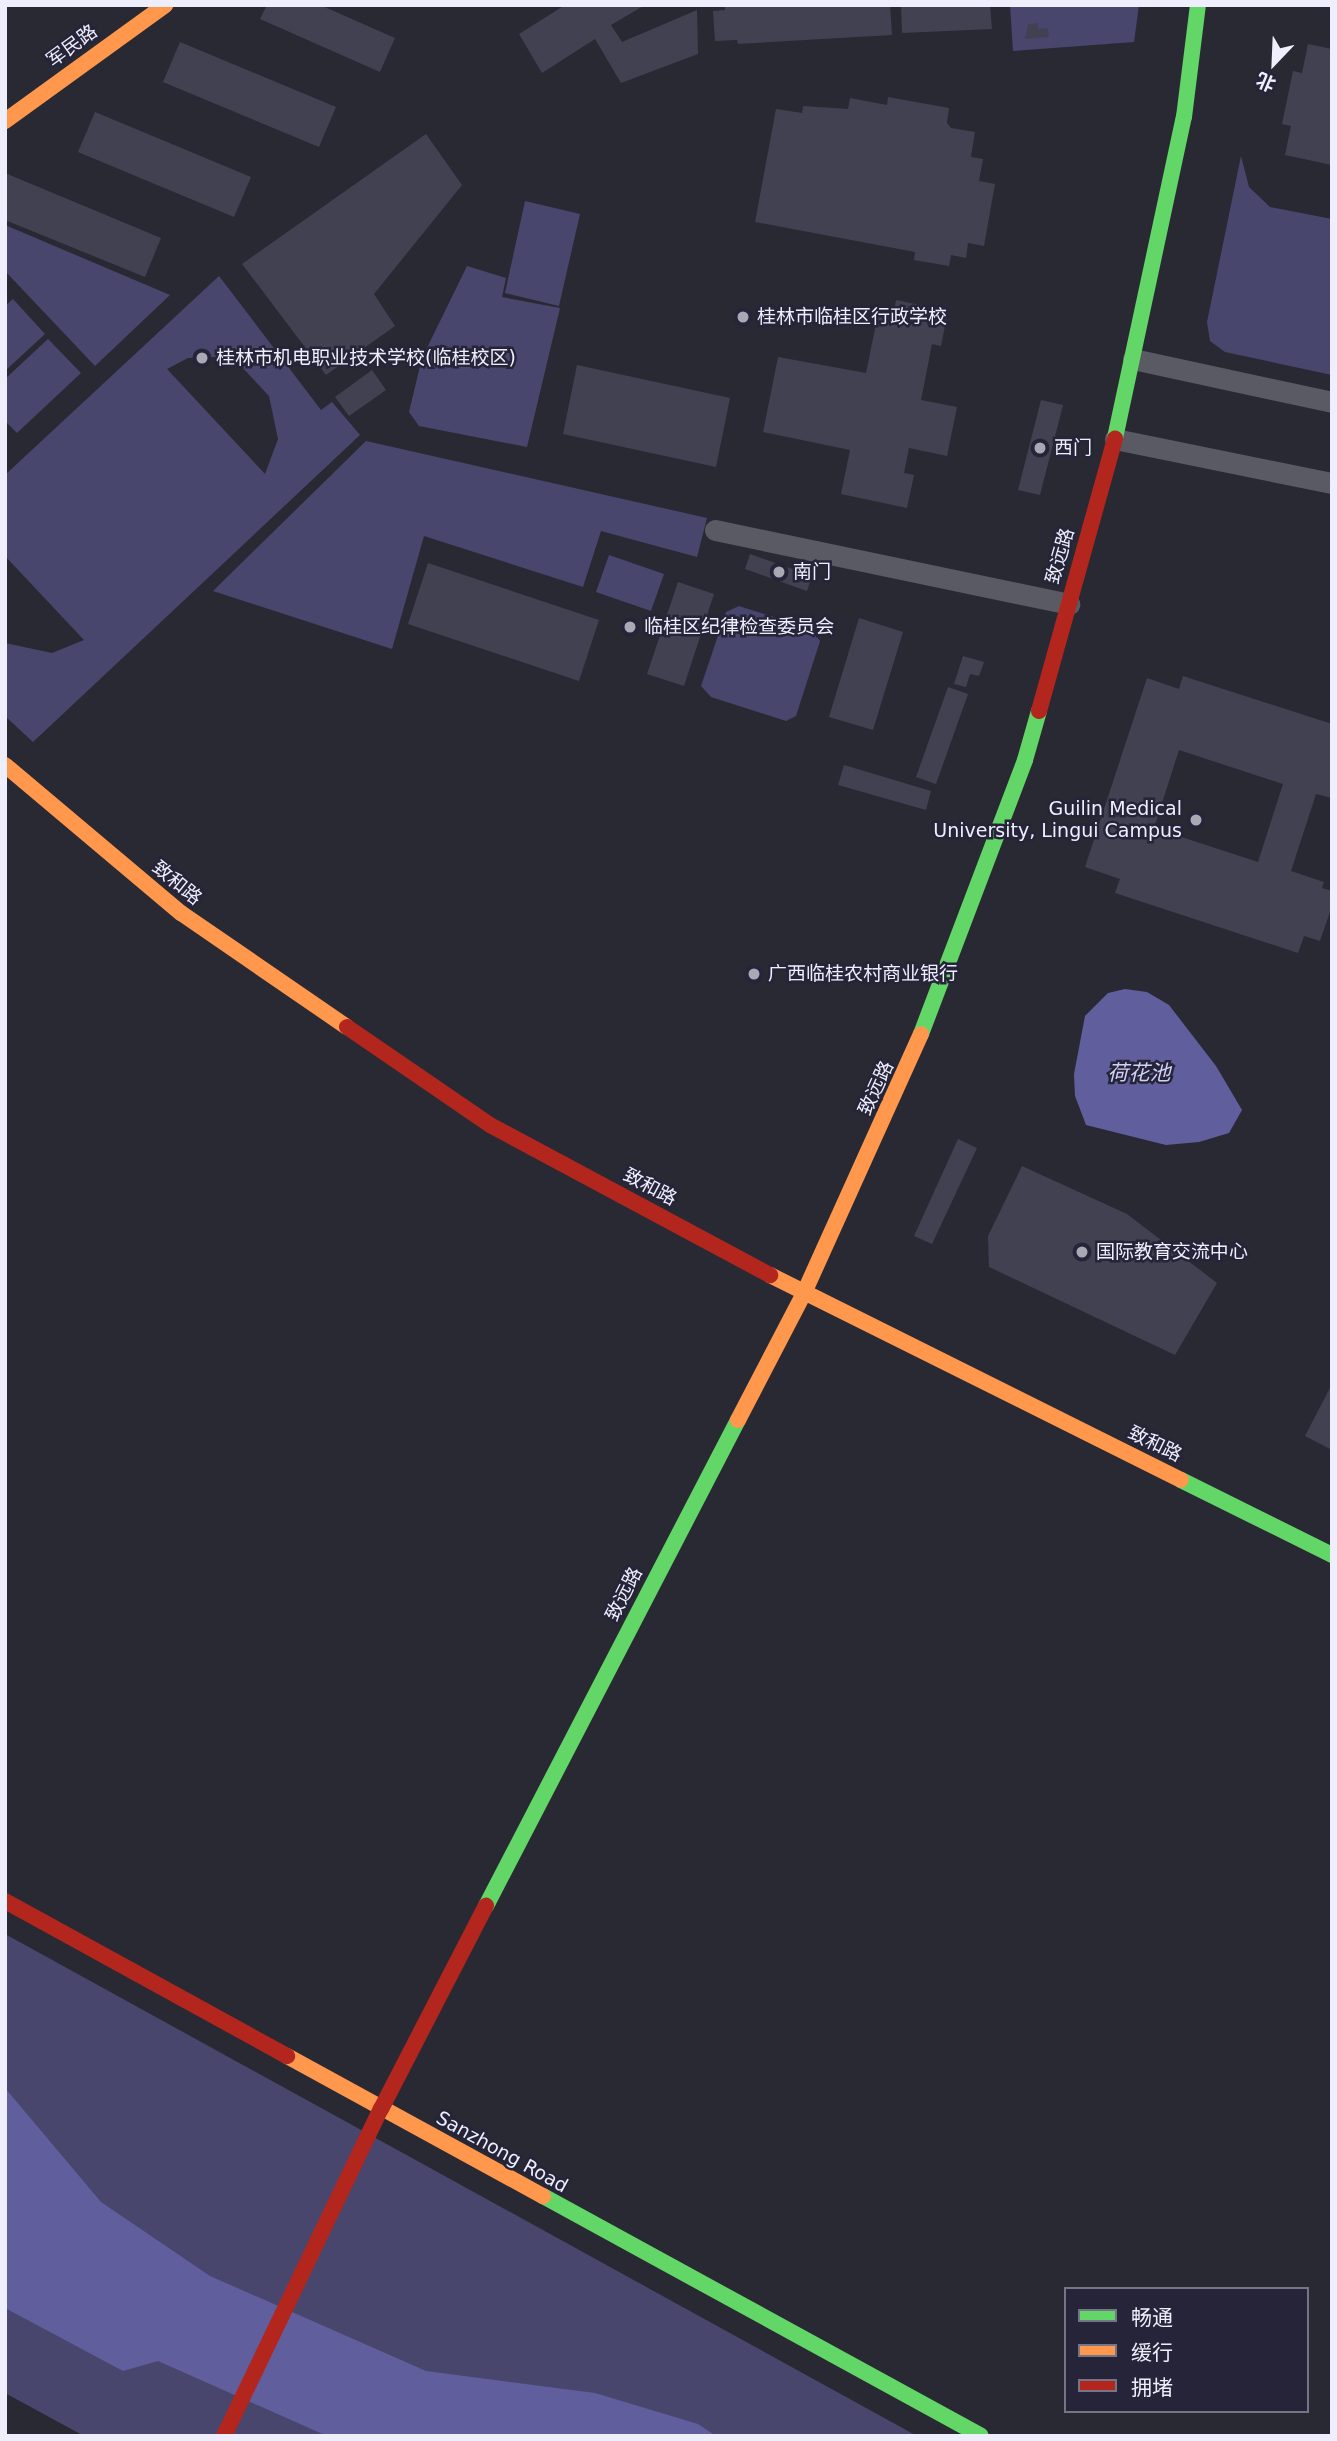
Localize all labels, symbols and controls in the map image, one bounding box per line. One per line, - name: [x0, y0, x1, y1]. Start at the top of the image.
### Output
- street label: 军民路: [42, 20, 102, 72]
- north arrow: [1239, 28, 1309, 98]
- text: 北: [1253, 68, 1279, 96]
- place label: 桂林市临桂区行政学校: [757, 306, 947, 328]
- marker: 桂林市临桂区行政学校: [735, 309, 751, 325]
- place label: 桂林市机电职业技术学校(临桂校区): [216, 347, 516, 369]
- marker: 桂林市机电职业技术学校(临桂校区): [194, 350, 210, 366]
- place label: 西门: [1054, 437, 1092, 459]
- marker: 西门: [1032, 440, 1048, 456]
- street label: 致远路: [1041, 525, 1079, 587]
- place label: 南门: [793, 561, 831, 583]
- marker: 南门: [771, 564, 787, 580]
- place label: 临桂区纪律检查委员会: [644, 616, 834, 638]
- marker: 临桂区纪律检查委员会: [622, 619, 638, 635]
- place label: Guilin Medical University, Lingui Campus: [933, 798, 1182, 842]
- marker: Guilin Medical University, Lingui Campus: [1188, 812, 1204, 828]
- street label: 致和路: [148, 856, 206, 910]
- place label: 广西临桂农村商业银行: [768, 963, 958, 985]
- marker: 广西临桂农村商业银行: [746, 966, 762, 982]
- street label: 致远路: [854, 1057, 898, 1119]
- water label: 荷花池: [1108, 1060, 1170, 1086]
- street label: 致和路: [619, 1164, 681, 1210]
- place label: 国际教育交流中心: [1096, 1241, 1248, 1263]
- marker: 国际教育交流中心: [1074, 1244, 1090, 1260]
- street label: 致和路: [1124, 1421, 1186, 1467]
- street label: 致远路: [601, 1563, 647, 1625]
- street label: Sanzhong Road: [432, 2106, 572, 2198]
- legend: [1064, 2287, 1309, 2413]
- text: 畅通: [1131, 2306, 1173, 2330]
- text: 缓行: [1131, 2341, 1173, 2365]
- text: 拥堵: [1131, 2376, 1173, 2400]

